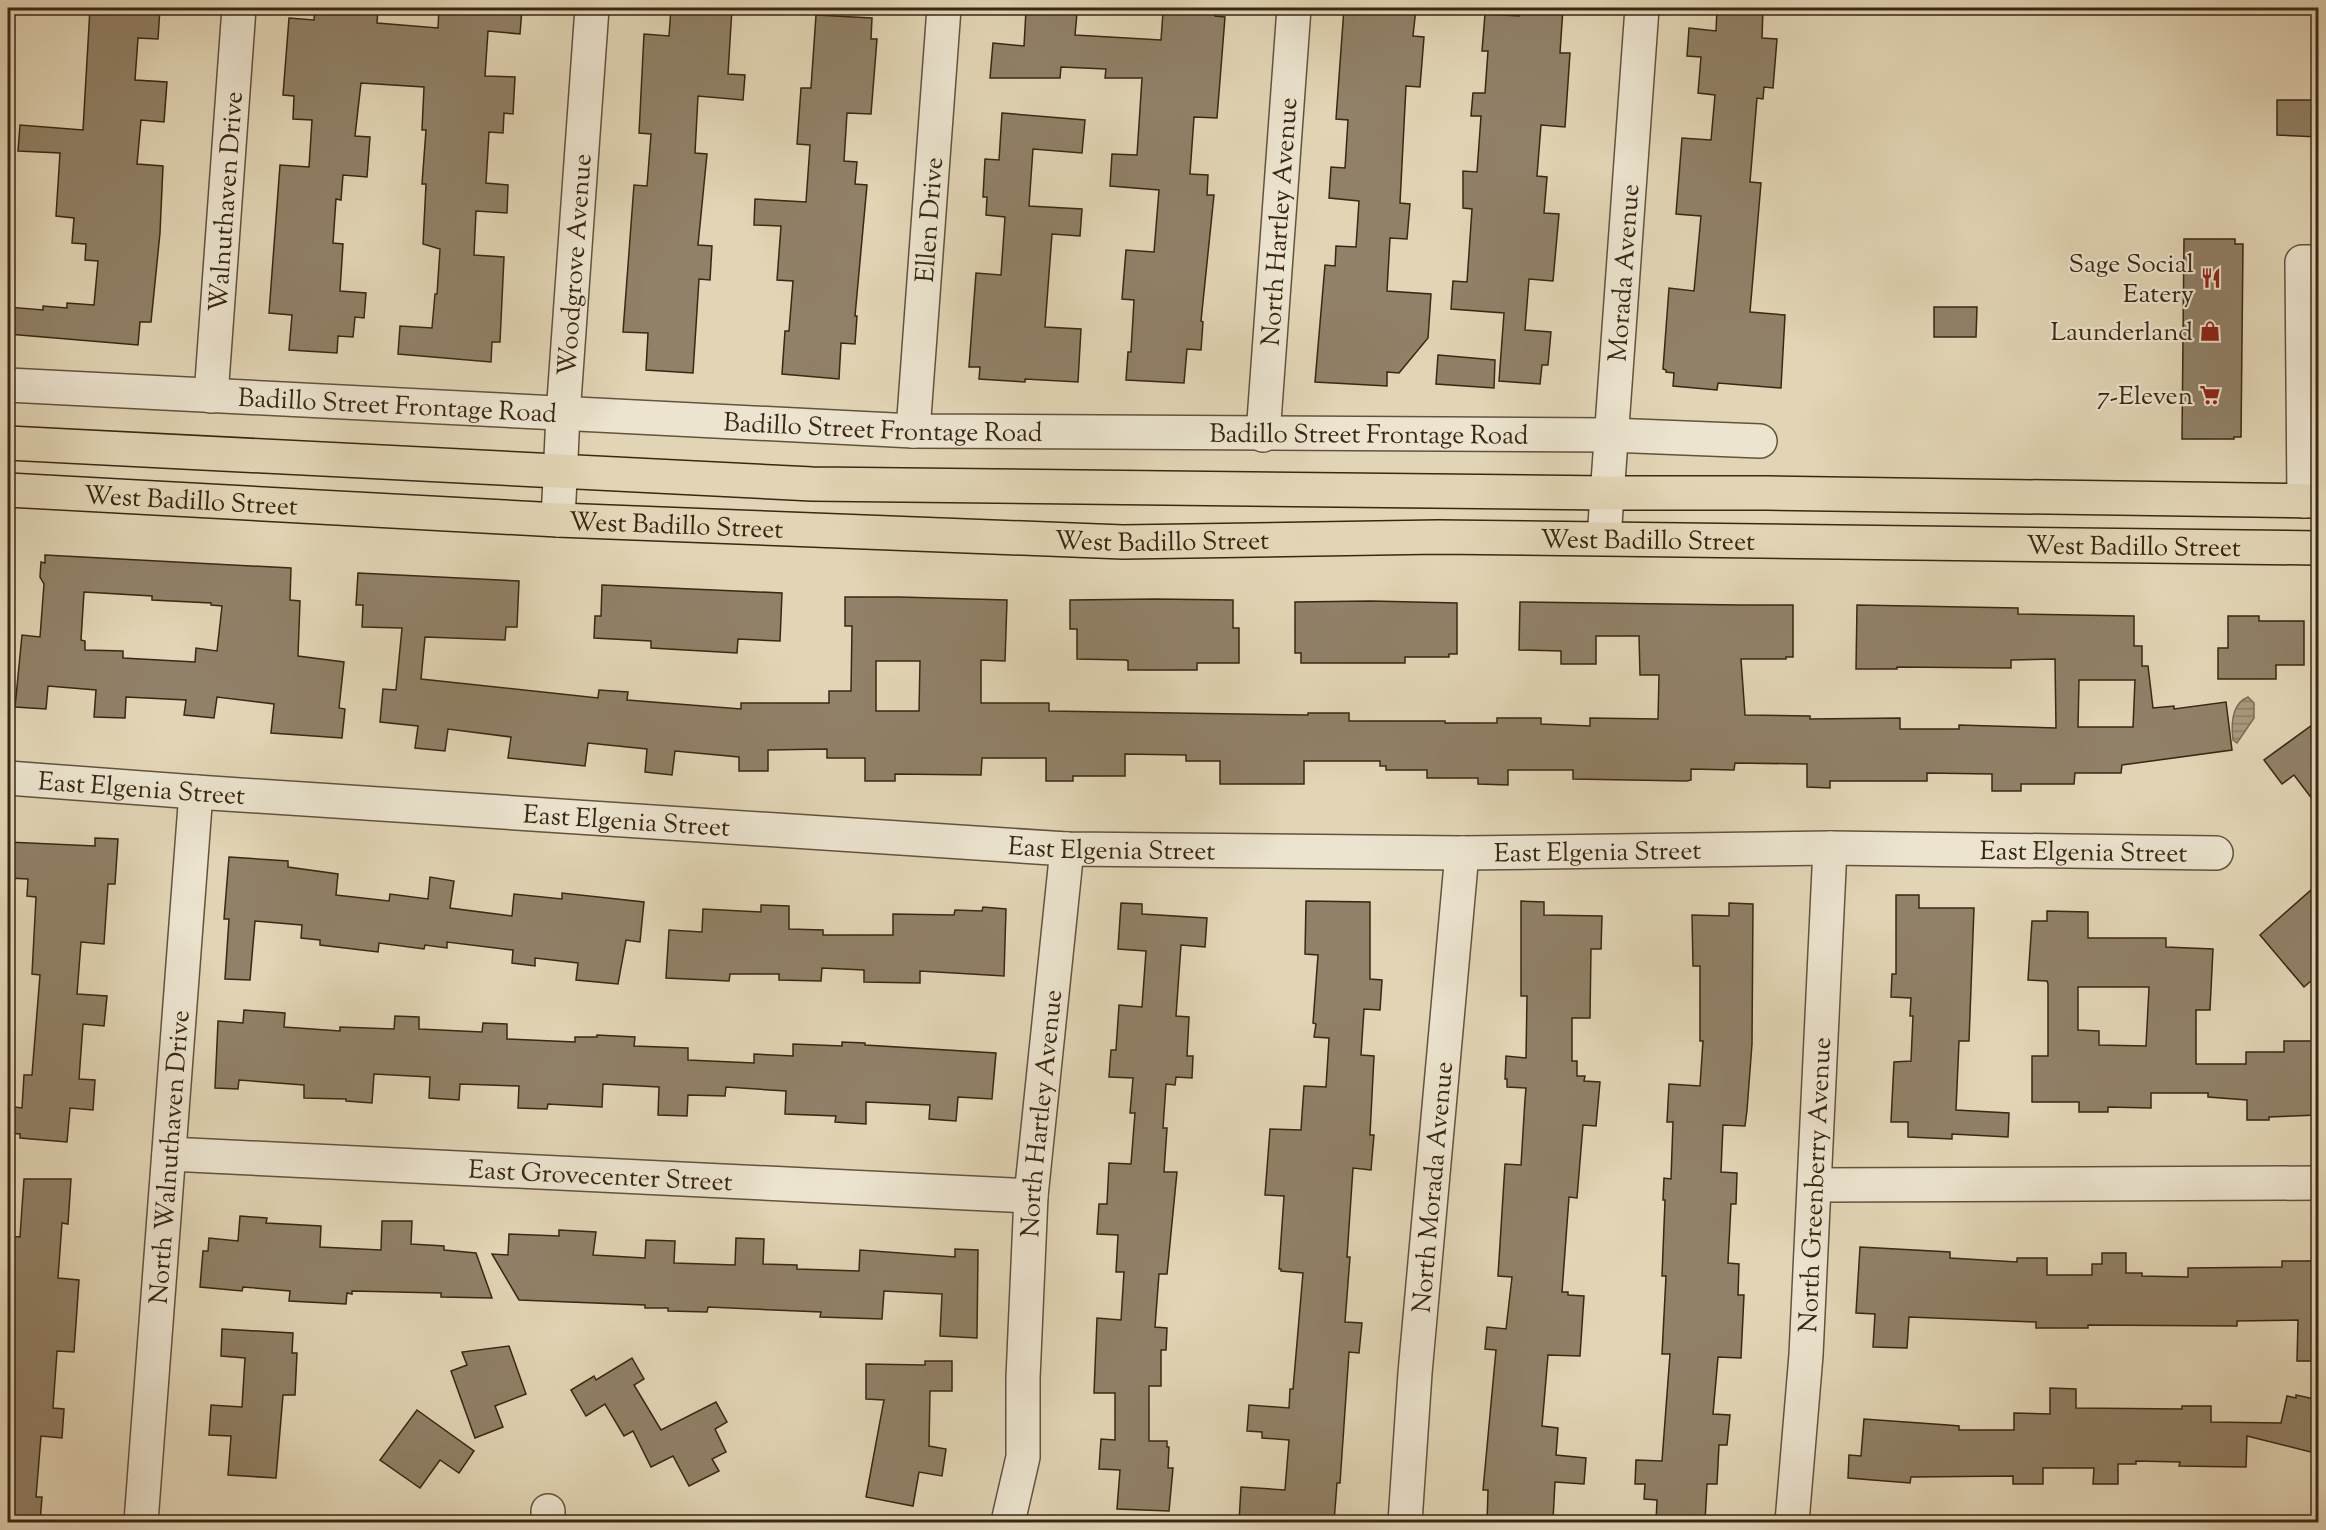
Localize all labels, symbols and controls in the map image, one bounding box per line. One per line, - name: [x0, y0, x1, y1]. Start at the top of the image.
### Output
- street label: Walnuthaven Drive: [201, 90, 254, 313]
- street label: North Hartley Avenue: [1254, 96, 1308, 347]
- street label: Woodgrove Avenue: [550, 152, 603, 377]
- street label: Ellen Drive: [908, 156, 954, 284]
- street label: Morada Avenue: [1601, 183, 1650, 363]
- place label: Sage Social Eatery: [2069, 247, 2194, 314]
- restaurant icon: Sage Social Eatery: [2199, 266, 2223, 290]
- place label: Launderland: [2050, 315, 2193, 352]
- shop icon: Launderland: [2198, 319, 2222, 343]
- place label: 7-Eleven: [2097, 379, 2193, 416]
- street label: Badillo Street Frontage Road: [237, 381, 558, 434]
- supermarket icon: 7-Eleven: [2198, 383, 2222, 407]
- street label: Badillo Street Frontage Road: [722, 405, 1043, 453]
- street label: Badillo Street Frontage Road: [1209, 417, 1529, 456]
- street label: West Badillo Street: [82, 478, 299, 527]
- street label: West Badillo Street: [568, 504, 784, 550]
- street label: West Badillo Street: [1540, 522, 1755, 562]
- street label: West Badillo Street: [1054, 523, 1269, 563]
- street label: West Badillo Street: [2026, 528, 2241, 568]
- street label: East Elgenia Street: [37, 764, 246, 816]
- street label: East Elgenia Street: [522, 797, 731, 848]
- street label: East Elgenia Street: [1007, 829, 1216, 872]
- street label: East Elgenia Street: [1494, 834, 1702, 874]
- street label: East Elgenia Street: [1980, 834, 2187, 874]
- street label: North Hartley Avenue: [1013, 988, 1073, 1238]
- street label: North Walnuthaven Drive: [141, 1009, 201, 1306]
- street label: North Greenberry Avenue: [1791, 1036, 1842, 1334]
- street label: North Morada Avenue: [1405, 1060, 1464, 1315]
- street label: East Grovecenter Street: [467, 1153, 733, 1202]

